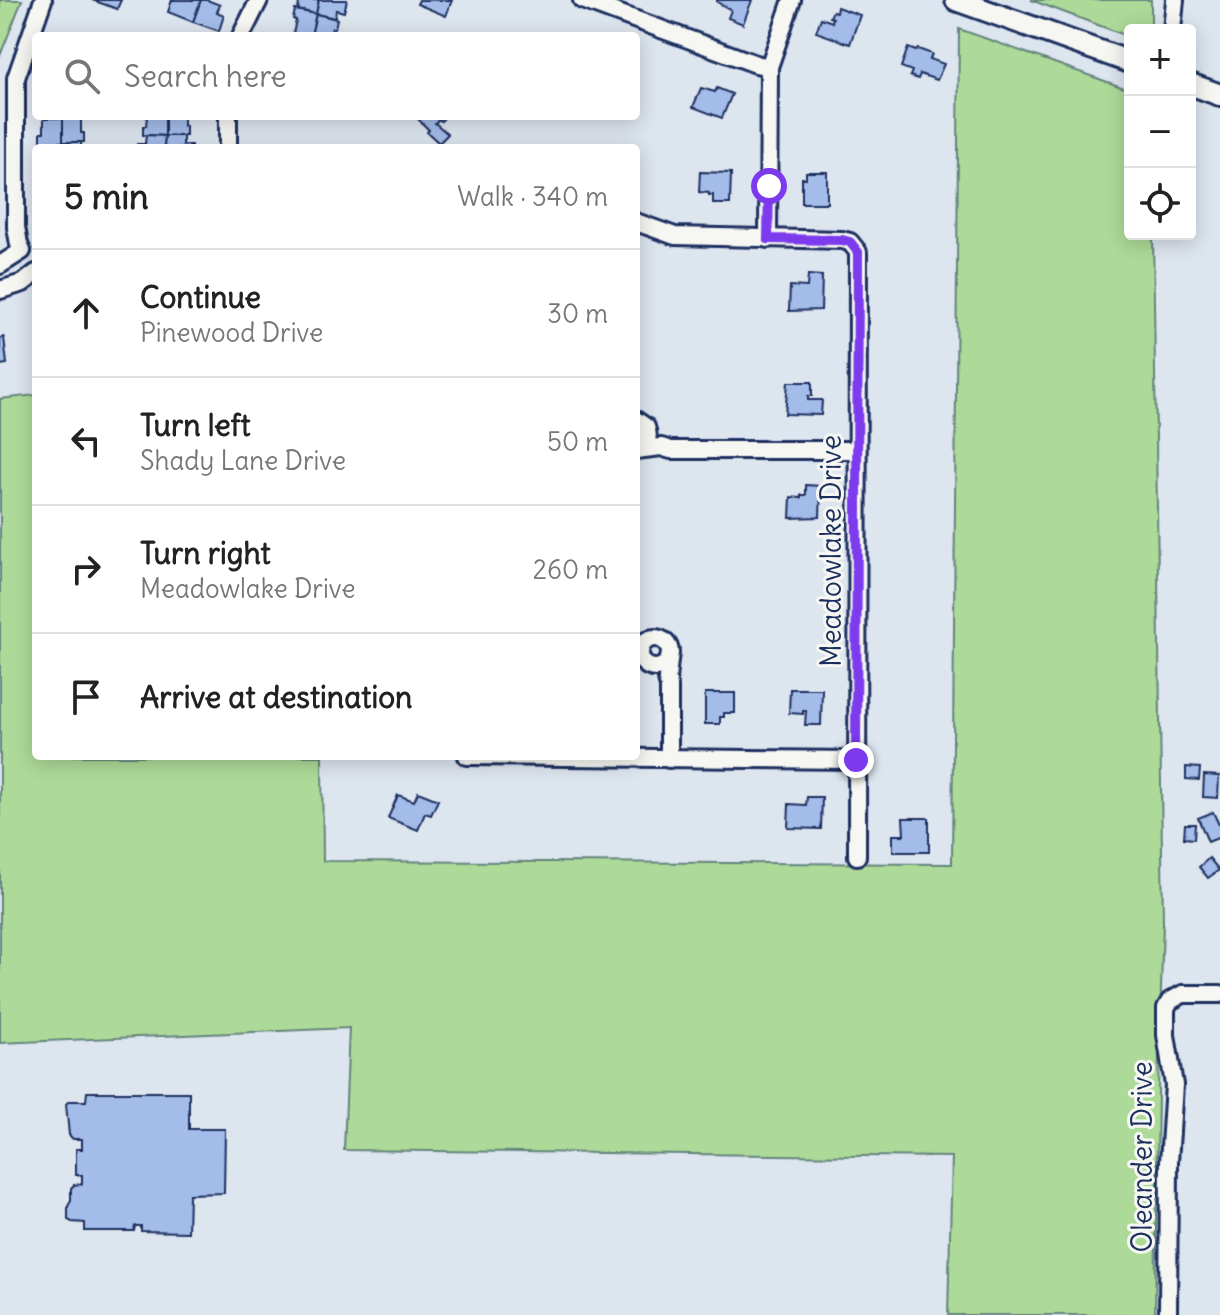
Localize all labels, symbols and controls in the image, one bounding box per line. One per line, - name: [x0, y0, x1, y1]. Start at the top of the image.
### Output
- map controls: [1124, 24, 1196, 240]
- button: +: [1124, 24, 1196, 96]
- search box: [32, 32, 640, 120]
- icon: search: [60, 54, 104, 98]
- text: Search here: [124, 57, 287, 95]
- button: −: [1124, 96, 1196, 168]
- route start: [751, 168, 787, 204]
- button: locate: [1124, 168, 1196, 240]
- text: 5 min: [64, 175, 149, 218]
- text: Walk · 340 m: [457, 180, 608, 213]
- text: Continue: [140, 278, 261, 316]
- icon: ahead: [64, 291, 108, 335]
- text: 30 m: [547, 297, 608, 330]
- text: Pinewood Drive: [140, 316, 323, 349]
- text: Turn left: [140, 406, 251, 444]
- icon: left: [64, 419, 108, 463]
- text: 50 m: [547, 425, 608, 458]
- street label: Meadowlake Drive: [813, 435, 849, 667]
- text: Shady Lane Drive: [140, 444, 346, 477]
- text: Turn right: [140, 534, 271, 572]
- icon: right: [64, 547, 108, 591]
- text: 260 m: [533, 553, 608, 586]
- text: Meadowlake Drive: [140, 572, 355, 605]
- icon: arrive: [64, 675, 108, 719]
- text: Arrive at destination: [140, 678, 412, 716]
- route end: [838, 742, 874, 778]
- street label: Oleander Drive: [1124, 1062, 1160, 1252]

